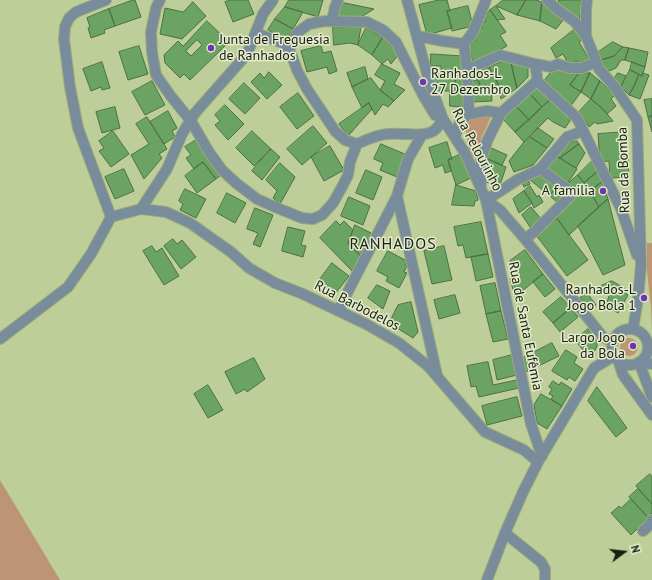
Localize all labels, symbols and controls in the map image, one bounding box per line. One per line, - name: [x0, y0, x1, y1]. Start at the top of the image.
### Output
- place label: Junta de Freguesia de Ranhados: [219, 32, 330, 64]
- marker: Junta de Freguesia de Ranhados: [206, 43, 216, 53]
- place label: Ranhados-L 27 Dezembro: [431, 66, 510, 98]
- marker: Ranhados-L 27 Dezembro: [418, 77, 428, 87]
- street label: Rua Pelourinho: [448, 106, 506, 194]
- street label: Rua da Bomba: [614, 127, 634, 213]
- place label: A familia: [542, 183, 595, 199]
- marker: A familia: [598, 186, 608, 196]
- district label: RANHADOS: [349, 234, 437, 254]
- street label: Rua de Santa Eufêmia: [504, 260, 546, 392]
- street label: Rua Barbodelos: [312, 277, 402, 335]
- place label: Ranhados-L Jogo Bola 1: [565, 282, 636, 314]
- marker: Ranhados-L Jogo Bola 1: [639, 293, 649, 303]
- place label: Largo Jogo da Bola: [561, 330, 625, 362]
- marker: Largo Jogo da Bola: [628, 341, 638, 351]
- north arrow: [604, 532, 644, 572]
- text: N: [628, 544, 643, 554]

